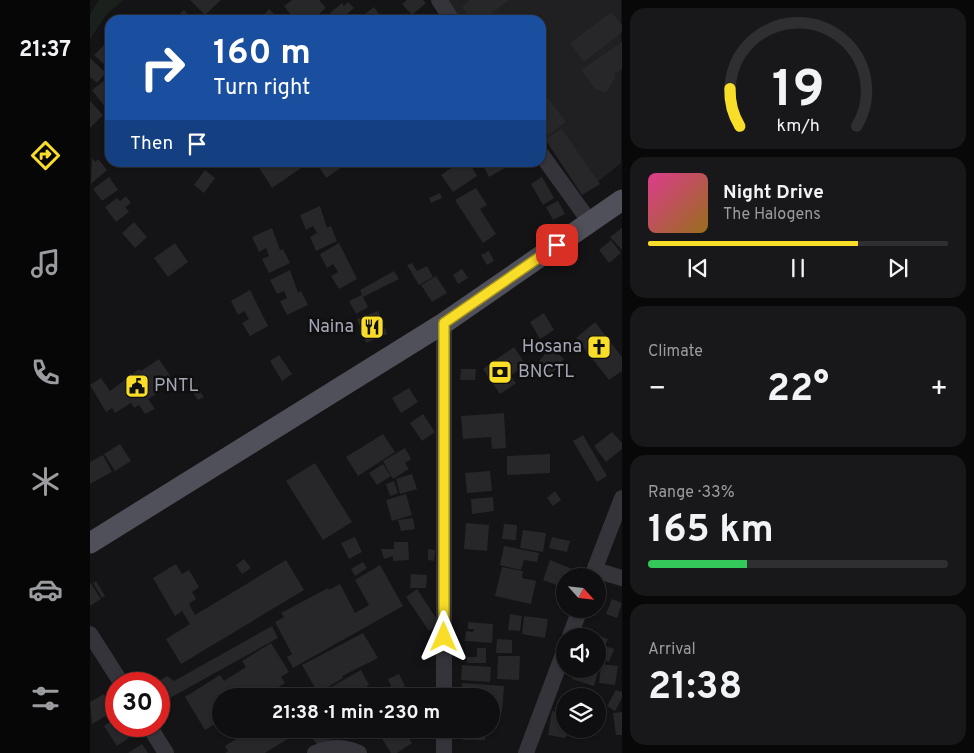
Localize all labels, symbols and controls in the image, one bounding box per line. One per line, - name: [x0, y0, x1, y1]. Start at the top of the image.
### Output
- text: 160 m: [213, 32, 311, 76]
- icon: right: [130, 35, 195, 100]
- text: 21:37: [19, 37, 71, 64]
- text: 19: [772, 59, 824, 125]
- text: Turn right: [213, 75, 310, 102]
- text: km/h: [776, 115, 820, 138]
- icon: arrive: [183, 130, 211, 158]
- text: Then: [130, 132, 173, 156]
- icon: directions: [28, 138, 63, 173]
- text: Night Drive: [723, 181, 824, 205]
- text: The Halogens: [723, 205, 821, 225]
- pin: [536, 224, 578, 266]
- icon: arrive: [543, 231, 571, 259]
- icon: music: [28, 246, 63, 281]
- icon: previous: [684, 254, 712, 282]
- icon: pause: [784, 254, 812, 282]
- icon: next: [884, 254, 912, 282]
- restaurant icon: Naina: [359, 314, 385, 340]
- place label: Naina: [308, 316, 354, 339]
- church icon: Hosana: [586, 334, 612, 360]
- place label: Hosana: [522, 336, 582, 359]
- text: Climate: [648, 342, 703, 362]
- icon: phone: [28, 355, 63, 390]
- bank icon: BNCTL: [487, 359, 513, 385]
- place label: BNCTL: [518, 361, 574, 384]
- text: 22°: [767, 366, 829, 415]
- text: −: [648, 372, 666, 408]
- text: +: [930, 372, 948, 408]
- public building icon: PNTL: [124, 373, 150, 399]
- place label: PNTL: [154, 375, 199, 398]
- icon: climate: [28, 464, 63, 499]
- text: Range · 33%: [648, 483, 735, 503]
- text: 165 km: [648, 507, 774, 556]
- north arrow: [556, 568, 606, 618]
- map controls: [556, 568, 606, 738]
- icon: car: [28, 572, 63, 607]
- position arrow: [417, 610, 469, 662]
- button: sound: [556, 628, 606, 678]
- text: Arrival: [648, 640, 696, 660]
- text: 21:38: [648, 664, 742, 713]
- speed limit sign: 30: [105, 672, 170, 737]
- icon: filters: [28, 681, 63, 716]
- button: layers: [556, 688, 606, 738]
- text: 21:38 · 1 min · 230 m: [272, 701, 440, 725]

